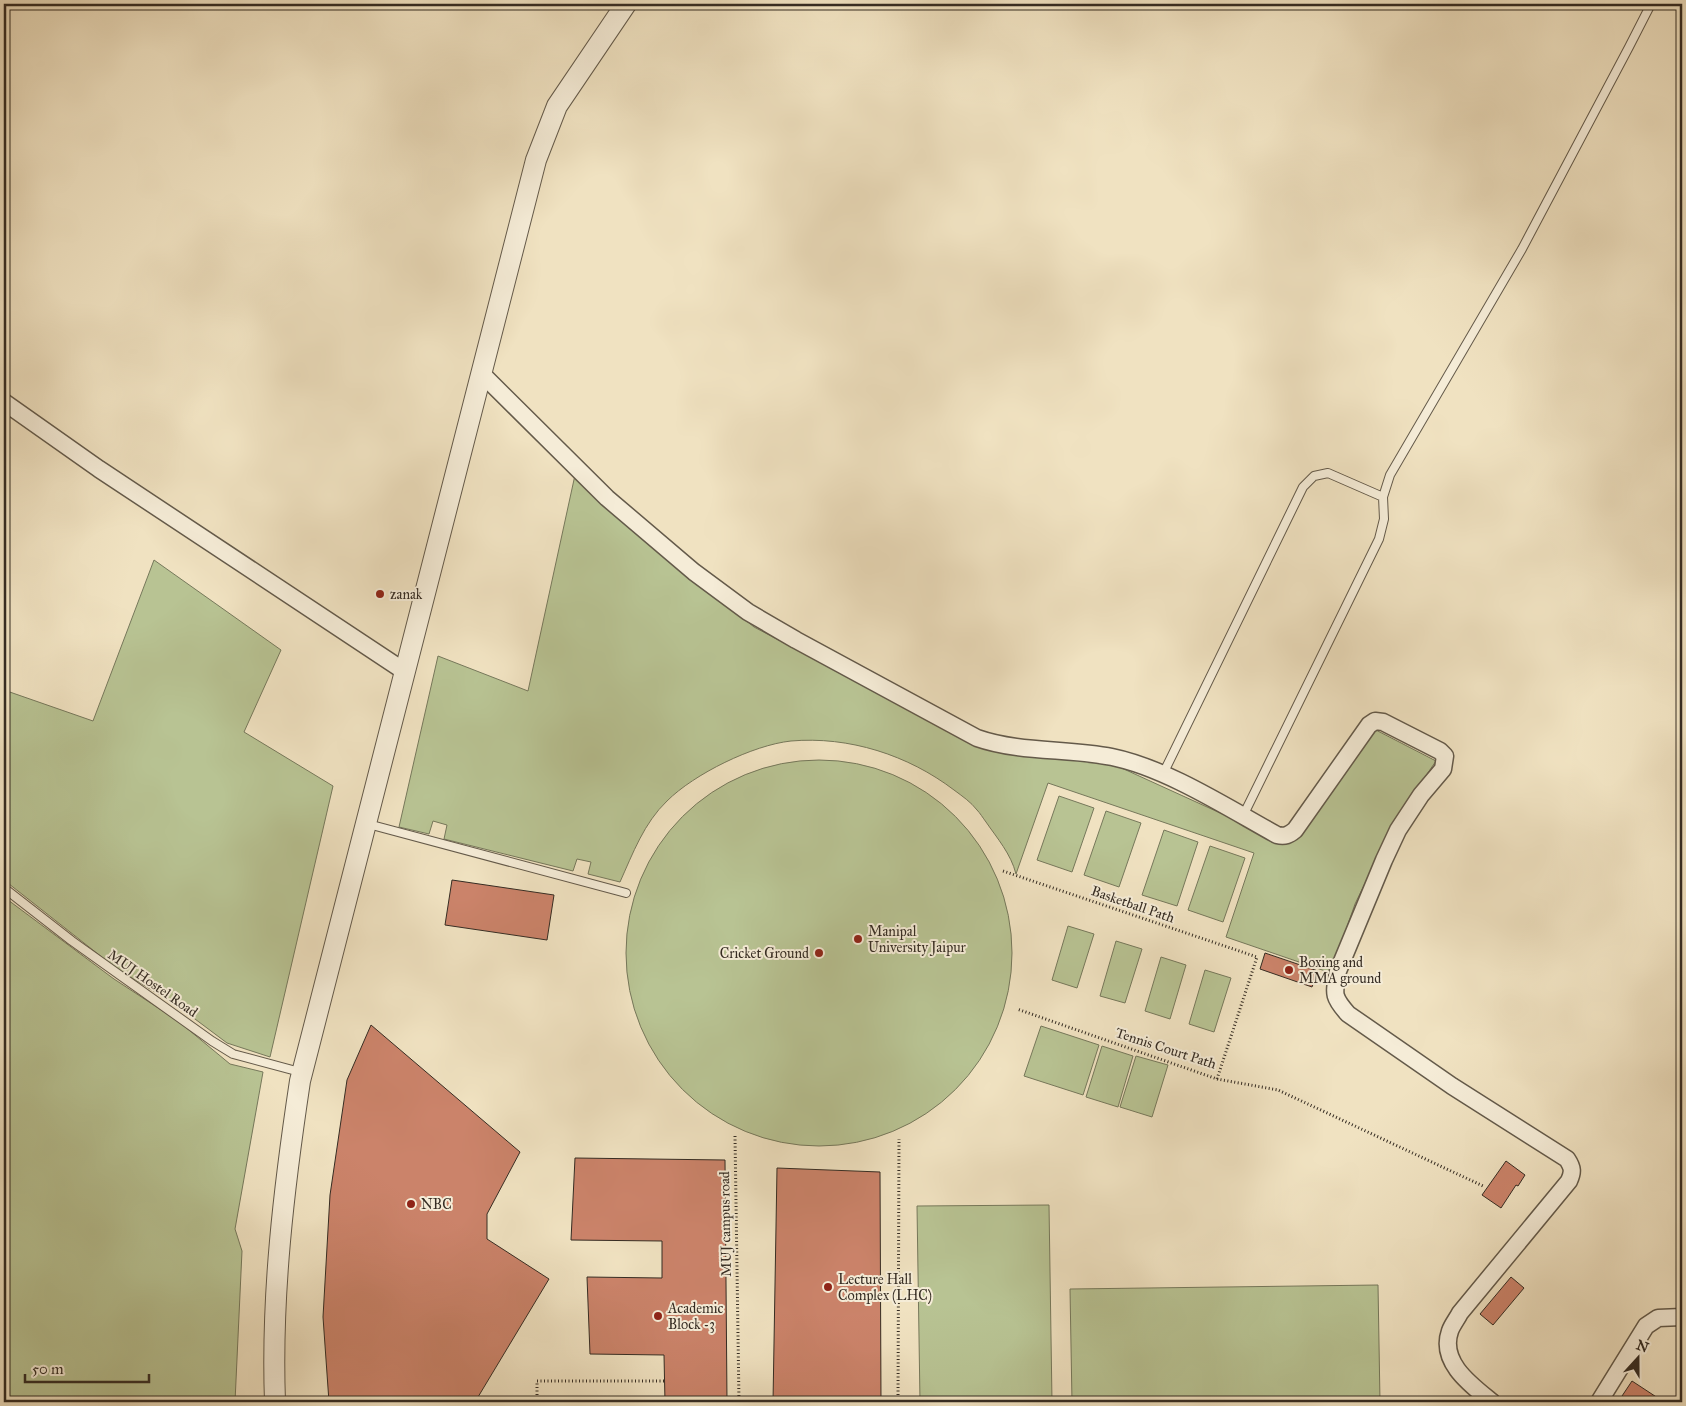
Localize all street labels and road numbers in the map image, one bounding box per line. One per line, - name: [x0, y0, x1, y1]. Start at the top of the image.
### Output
- street label: Basketball Path: [1089, 882, 1177, 927]
- street label: MUJ Hostel Road: [104, 946, 201, 1022]
- street label: Tennis Court Path: [1113, 1024, 1219, 1073]
- street label: MUJ campus road: [716, 1171, 736, 1277]

